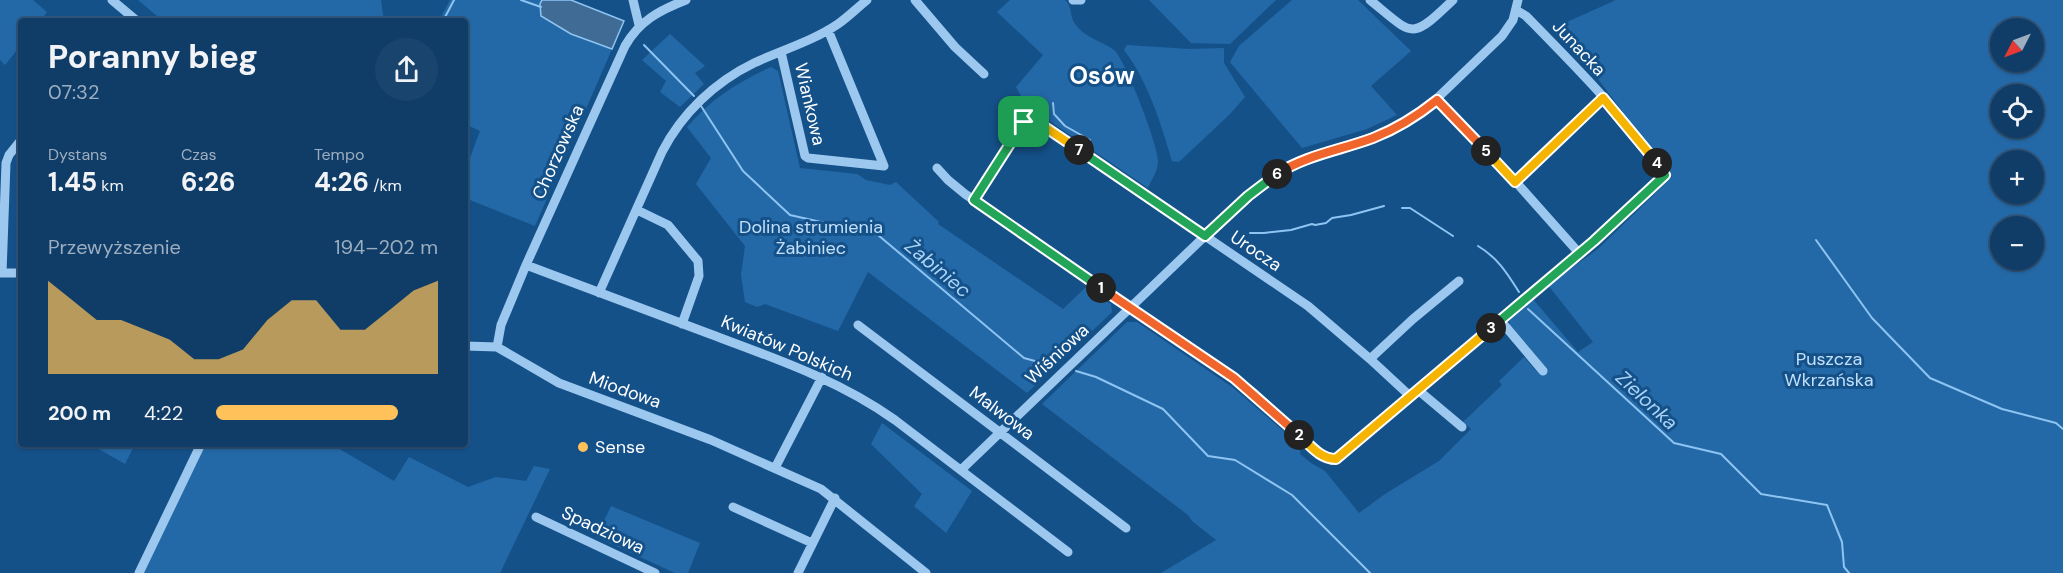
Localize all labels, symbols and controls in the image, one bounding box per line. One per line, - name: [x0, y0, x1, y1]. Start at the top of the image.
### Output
- street label: Junacka: [1547, 15, 1611, 81]
- north arrow: [1990, 18, 2044, 72]
- map controls: [1990, 18, 2044, 270]
- text: Poranny bieg: [48, 35, 258, 78]
- button: share: [375, 38, 438, 101]
- street label: Wiankowa: [789, 60, 831, 148]
- district label: Osów: [1069, 60, 1135, 91]
- text: 07:32: [48, 79, 99, 105]
- button: locate: [1990, 84, 2044, 138]
- pin: [998, 96, 1049, 147]
- street label: Chorzowska: [527, 101, 589, 203]
- icon: arrive: [1007, 105, 1040, 138]
- pin: 7: [1064, 135, 1094, 165]
- pin: 5: [1471, 136, 1501, 166]
- text: 7: [1075, 139, 1083, 160]
- text: 5: [1481, 140, 1491, 161]
- text: Dystans: [48, 144, 107, 165]
- text: Czas: [181, 144, 217, 165]
- text: Tempo: [314, 144, 364, 165]
- pin: 4: [1642, 148, 1672, 178]
- button: +: [1990, 150, 2044, 204]
- text: 4: [1652, 152, 1662, 173]
- pin: 6: [1262, 159, 1292, 189]
- text: 6: [1272, 163, 1282, 184]
- text: 1.45: [48, 165, 97, 199]
- text: 6:26: [181, 165, 236, 199]
- text: 4:26: [314, 165, 369, 199]
- text: km: [97, 175, 124, 196]
- text: /km: [369, 175, 402, 196]
- park label: Dolina strumienia Żabiniec: [739, 215, 883, 260]
- button: −: [1990, 216, 2044, 270]
- street label: Urocza: [1226, 225, 1286, 277]
- water label: Żabiniec: [900, 233, 976, 303]
- text: Przewyższenie: [48, 234, 181, 260]
- text: 194–202 m: [334, 234, 438, 260]
- pin: 1: [1086, 273, 1116, 303]
- text: 1: [1098, 277, 1104, 298]
- street label: Kwiatów Polskich: [717, 309, 857, 387]
- pin: 3: [1476, 313, 1506, 343]
- text: 3: [1486, 317, 1496, 338]
- street label: Wiśniowa: [1020, 318, 1094, 390]
- park label: Puszcza Wkrzańska: [1784, 347, 1874, 392]
- water label: Zielonka: [1610, 365, 1684, 435]
- street label: Miodowa: [586, 366, 664, 414]
- street label: Malwowa: [964, 381, 1040, 445]
- text: 200 m: [48, 400, 111, 426]
- text: 4:22: [144, 400, 183, 426]
- pin: 2: [1284, 420, 1314, 450]
- text: 2: [1294, 424, 1304, 445]
- place label: Sense: [595, 435, 645, 459]
- marker: Sense: [576, 440, 590, 454]
- street label: Spadziowa: [558, 500, 648, 560]

